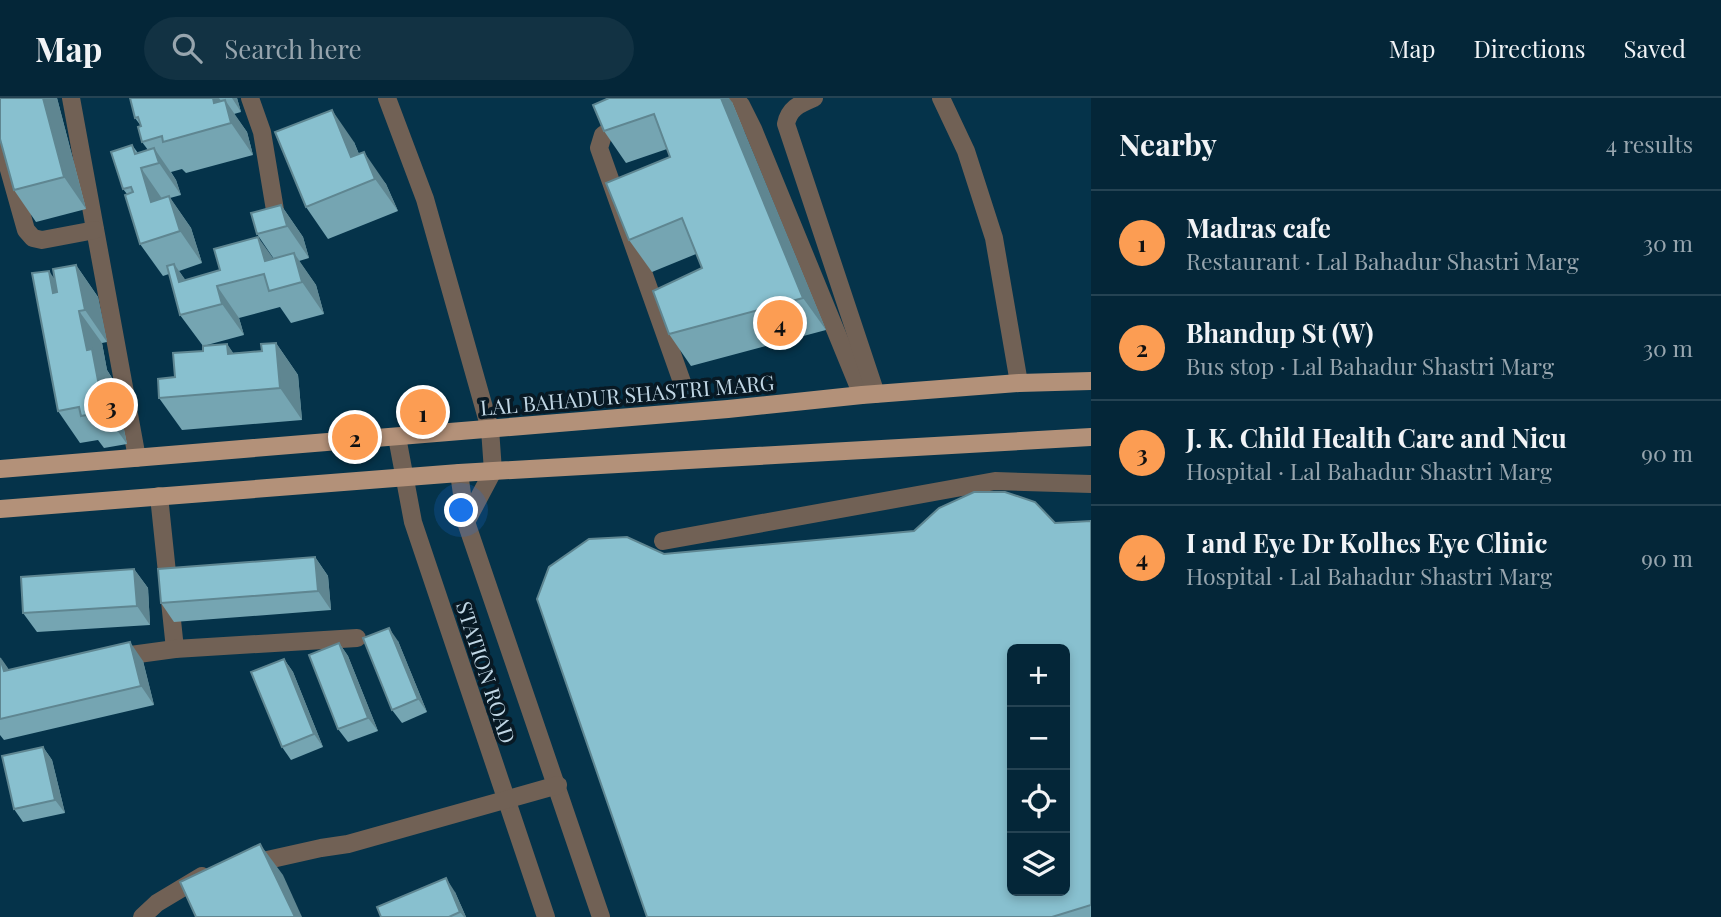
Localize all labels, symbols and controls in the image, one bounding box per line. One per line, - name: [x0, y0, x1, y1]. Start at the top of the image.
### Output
- search box: [144, 17, 634, 80]
- text: Map: [35, 26, 102, 70]
- icon: search: [168, 29, 206, 67]
- text: Search here: [224, 31, 362, 66]
- text: Map: [1389, 32, 1435, 64]
- text: Directions: [1473, 32, 1586, 64]
- text: Saved: [1624, 32, 1686, 64]
- text: Nearby: [1119, 124, 1217, 164]
- text: 4 results: [1606, 128, 1693, 159]
- text: Madras cafe: [1186, 210, 1331, 245]
- text: 1: [1138, 227, 1146, 258]
- text: 30 m: [1643, 227, 1693, 258]
- text: Restaurant · Lal Bahadur Shastri Marg: [1186, 245, 1579, 276]
- pin: 4: [757, 297, 803, 349]
- text: Bhandup St (W): [1186, 315, 1373, 350]
- text: 2: [1136, 332, 1148, 363]
- text: 30 m: [1643, 332, 1693, 363]
- text: Bus stop · Lal Bahadur Shastri Marg: [1186, 350, 1554, 381]
- street label: LAL BAHADUR SHASTRI MARG: [479, 367, 776, 421]
- pin: 3: [88, 379, 134, 431]
- pin: 1: [400, 386, 446, 438]
- pin: 2: [332, 411, 378, 463]
- text: J. K. Child Health Care and Nicu: [1186, 420, 1567, 455]
- text: 3: [1136, 437, 1148, 468]
- text: 90 m: [1641, 437, 1693, 468]
- text: Hospital · Lal Bahadur Shastri Marg: [1186, 455, 1552, 486]
- your location: [444, 493, 478, 527]
- text: I and Eye Dr Kolhes Eye Clinic: [1186, 525, 1547, 560]
- text: 4: [1136, 542, 1148, 573]
- text: 90 m: [1641, 542, 1693, 573]
- text: Hospital · Lal Bahadur Shastri Marg: [1186, 560, 1552, 591]
- street label: STATION ROAD: [451, 597, 523, 747]
- map controls: [1007, 644, 1070, 896]
- button: +: [1007, 644, 1070, 707]
- button: −: [1007, 707, 1070, 770]
- button: locate: [1007, 770, 1070, 833]
- button: layers: [1007, 833, 1070, 896]

